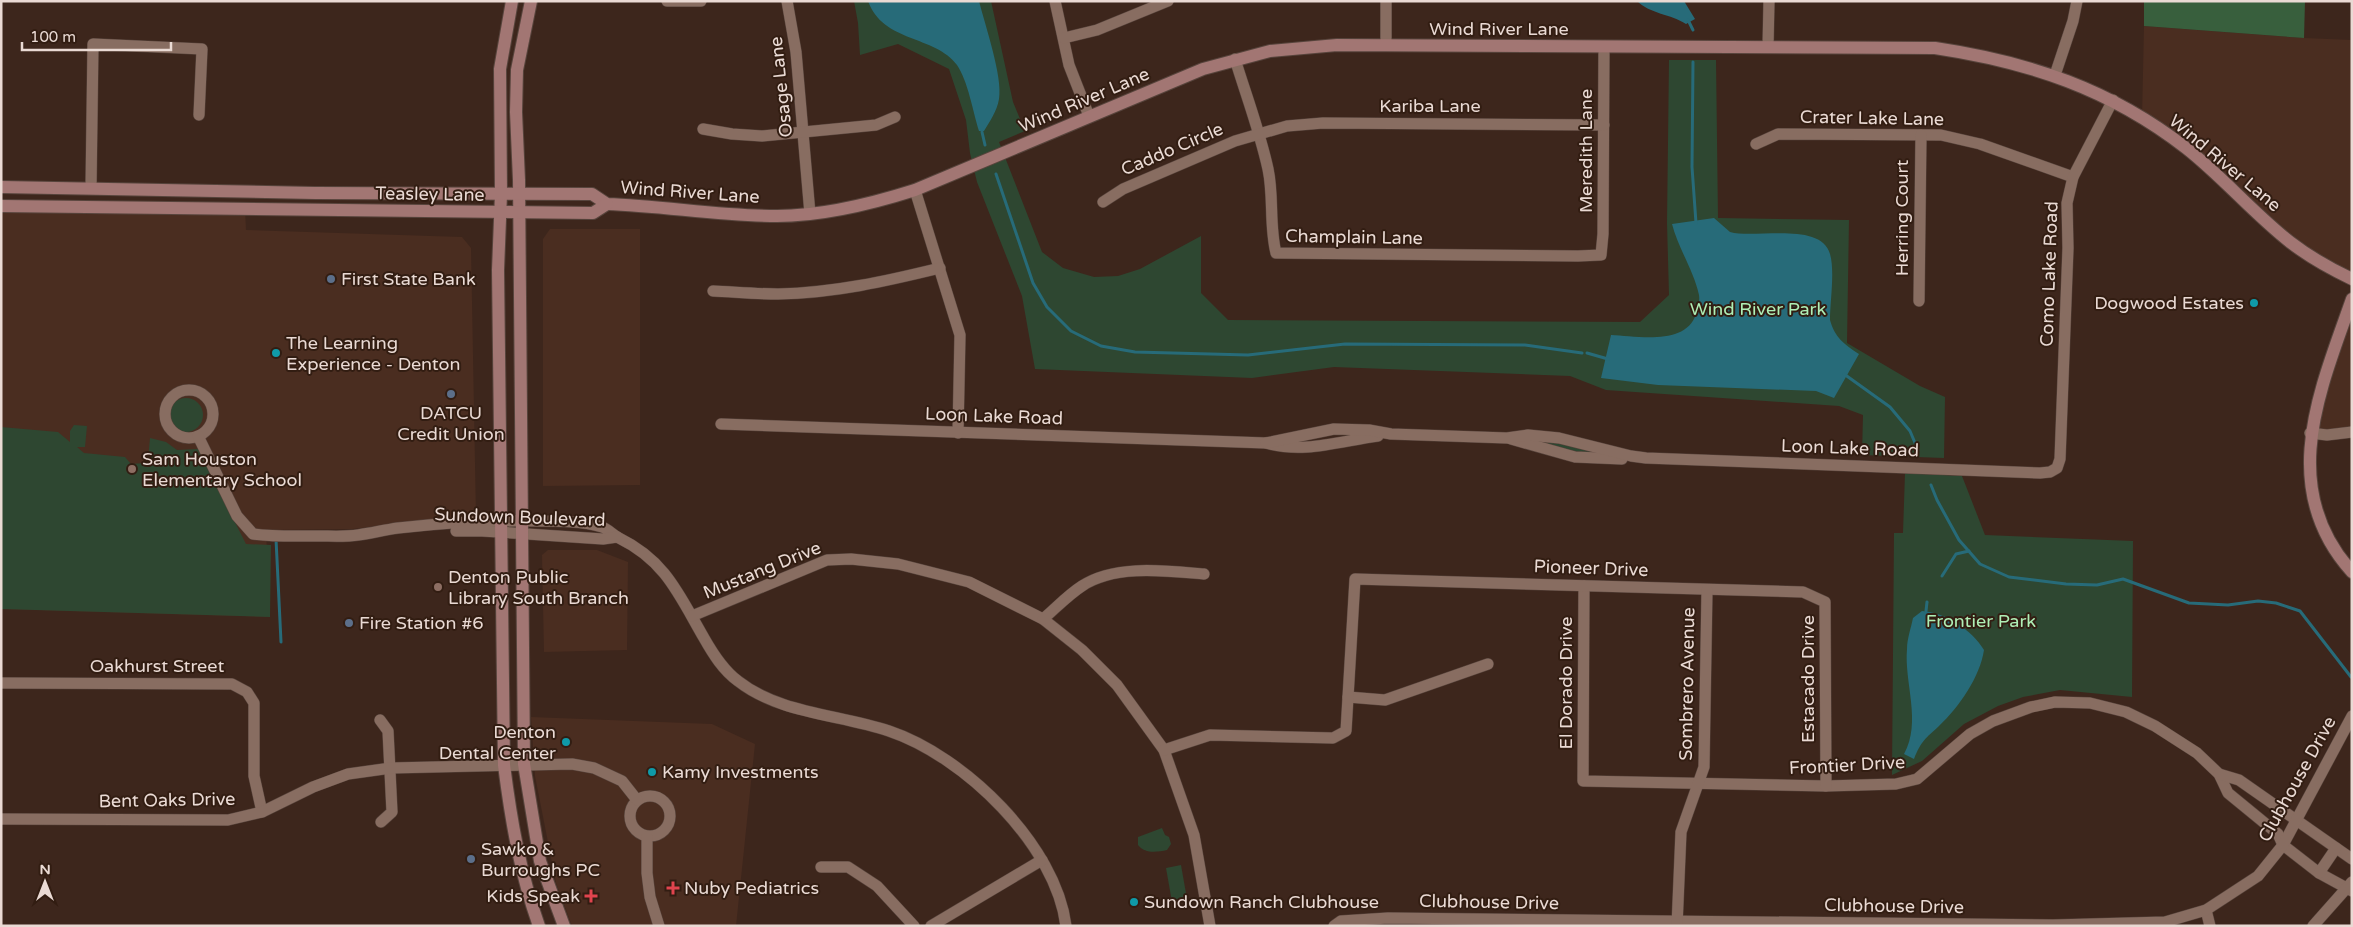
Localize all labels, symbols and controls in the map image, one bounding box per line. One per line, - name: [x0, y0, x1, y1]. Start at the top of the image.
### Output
- street label: Wind River Lane: [1429, 18, 1569, 40]
- scale bar: [22, 20, 171, 52]
- text: 100 m: [30, 28, 76, 46]
- street label: Osage Lane: [765, 36, 797, 138]
- street label: Wind River Lane: [1015, 63, 1153, 137]
- street label: Meredith Lane: [1575, 89, 1597, 213]
- street label: Kariba Lane: [1379, 95, 1481, 117]
- street label: Crater Lake Lane: [1800, 106, 1944, 130]
- street label: Wind River Lane: [2164, 110, 2286, 216]
- street label: Caddo Circle: [1118, 118, 1226, 180]
- street label: Herring Court: [1891, 160, 1913, 276]
- street label: Wind River Lane: [620, 176, 760, 208]
- street label: Teasley Lane: [375, 182, 485, 206]
- street label: Como Lake Road: [2035, 201, 2063, 347]
- street label: Champlain Lane: [1285, 225, 1423, 249]
- place label: First State Bank: [341, 268, 476, 290]
- marker: First State Bank: [325, 273, 337, 285]
- place label: Dogwood Estates: [2094, 292, 2244, 314]
- marker: Dogwood Estates: [2248, 297, 2260, 309]
- park label: Wind River Park: [1690, 298, 1826, 320]
- place label: The Learning Experience - Denton: [286, 332, 460, 375]
- marker: The Learning Experience - Denton: [270, 347, 282, 359]
- marker: DATCU Credit Union: [445, 388, 457, 400]
- place label: DATCU Credit Union: [397, 402, 505, 445]
- street label: Loon Lake Road: [925, 403, 1063, 429]
- street label: Loon Lake Road: [1781, 435, 1919, 461]
- place label: Sam Houston Elementary School: [142, 448, 302, 491]
- marker: Sam Houston Elementary School: [126, 463, 138, 475]
- street label: Sundown Boulevard: [434, 503, 606, 531]
- street label: Mustang Drive: [700, 536, 824, 604]
- street label: Pioneer Drive: [1533, 555, 1649, 581]
- place label: Denton Public Library South Branch: [448, 566, 629, 609]
- marker: Denton Public Library South Branch: [432, 581, 444, 593]
- street label: Sombrero Avenue: [1675, 607, 1699, 761]
- park label: Frontier Park: [1926, 610, 2036, 632]
- place label: Fire Station #6: [359, 612, 483, 634]
- street label: Estacado Drive: [1797, 615, 1819, 743]
- street label: El Dorado Drive: [1555, 616, 1577, 750]
- marker: Fire Station #6: [343, 617, 355, 629]
- street label: Oakhurst Street: [90, 655, 224, 677]
- street label: Clubhouse Drive: [2253, 712, 2341, 846]
- place label: Denton Dental Center: [439, 721, 556, 764]
- marker: Denton Dental Center: [560, 736, 572, 748]
- street label: Frontier Drive: [1788, 751, 1906, 779]
- place label: Kamy Investments: [662, 761, 819, 783]
- marker: Kamy Investments: [646, 766, 658, 778]
- street label: Bent Oaks Drive: [98, 788, 236, 812]
- place label: Sawko & Burroughs PC: [481, 838, 600, 881]
- marker: Sawko & Burroughs PC: [465, 853, 477, 865]
- north arrow: [20, 857, 70, 907]
- text: N: [39, 861, 51, 878]
- place label: Nuby Pediatrics: [684, 877, 819, 899]
- marker: Nuby Pediatrics: [666, 881, 680, 895]
- place label: Kids Speak: [486, 885, 580, 907]
- marker: Kids Speak: [584, 889, 598, 903]
- street label: Clubhouse Drive: [1419, 890, 1559, 914]
- place label: Sundown Ranch Clubhouse: [1144, 891, 1379, 913]
- street label: Clubhouse Drive: [1824, 894, 1964, 918]
- marker: Sundown Ranch Clubhouse: [1128, 896, 1140, 908]

